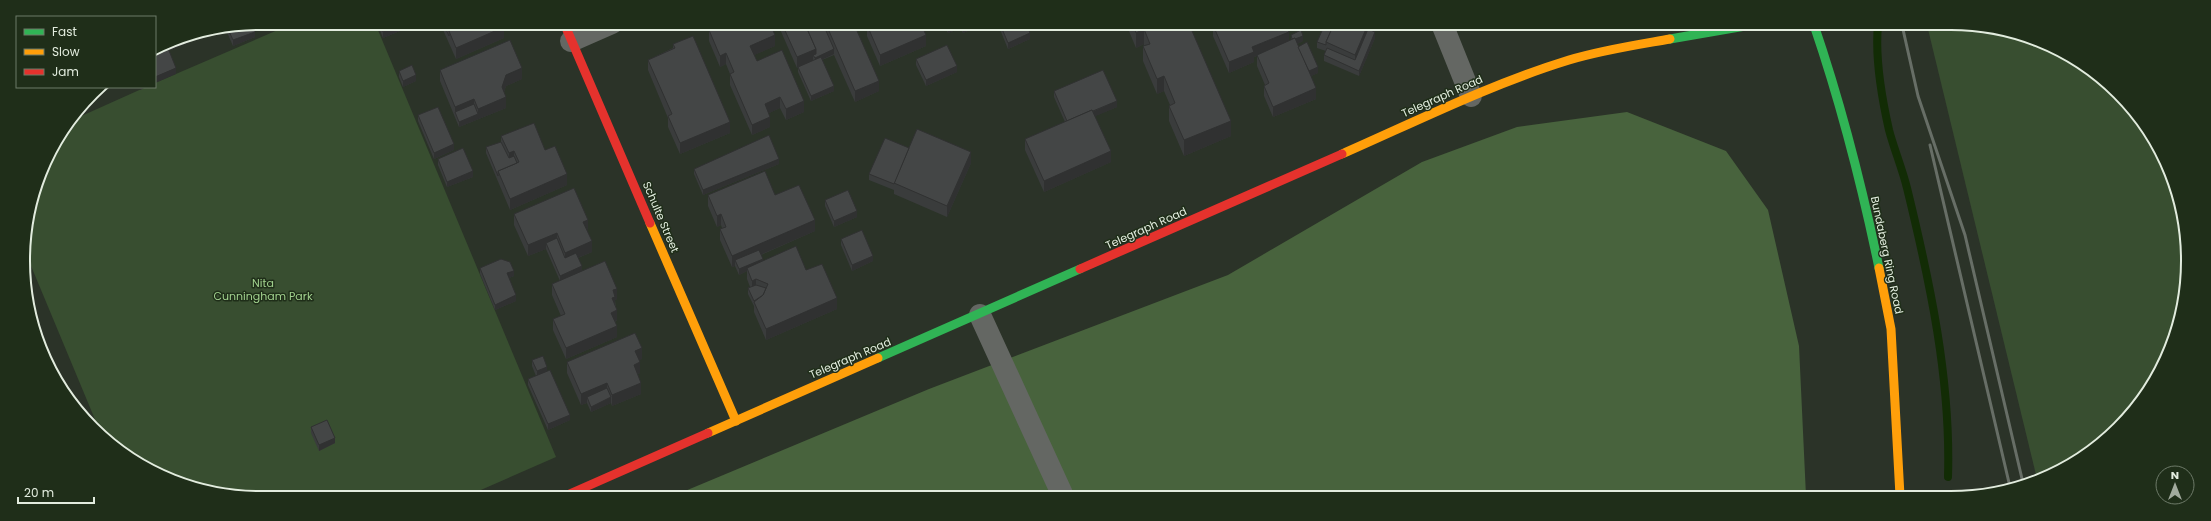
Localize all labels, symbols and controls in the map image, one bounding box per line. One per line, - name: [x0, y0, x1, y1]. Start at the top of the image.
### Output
- legend: [16, 16, 156, 88]
- text: Fast: [52, 23, 77, 40]
- text: Slow: [52, 43, 80, 60]
- text: Jam: [52, 63, 79, 80]
- street label: Telegraph Road: [1399, 71, 1485, 121]
- street label: Schulte Street: [639, 179, 683, 255]
- street label: Bundaberg Ring Road: [1867, 195, 1907, 315]
- street label: Telegraph Road: [1103, 203, 1189, 253]
- park label: Nita Cunningham Park: [213, 275, 313, 304]
- street label: Telegraph Road: [807, 334, 893, 382]
- north arrow: [2155, 465, 2195, 505]
- text: N: [2171, 467, 2179, 483]
- scale bar: [18, 479, 94, 505]
- text: 20 m: [24, 484, 54, 501]

